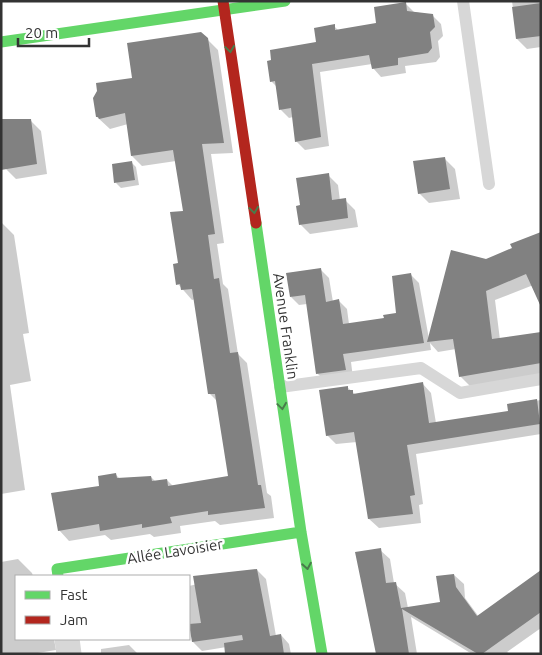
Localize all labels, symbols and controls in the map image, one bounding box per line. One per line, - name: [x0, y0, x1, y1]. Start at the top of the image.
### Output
- scale bar: [18, 15, 89, 47]
- text: 20 m: [25, 24, 58, 41]
- one-way arrow: [225, 45, 235, 54]
- one-way arrow: [248, 207, 259, 215]
- street label: Avenue Franklin: [270, 272, 302, 380]
- one-way arrow: [277, 401, 287, 410]
- street label: Allée Lavoisier: [126, 535, 224, 567]
- one-way arrow: [301, 562, 311, 571]
- legend: [15, 575, 190, 640]
- text: Fast: [60, 586, 88, 603]
- text: Jam: [60, 611, 88, 628]

